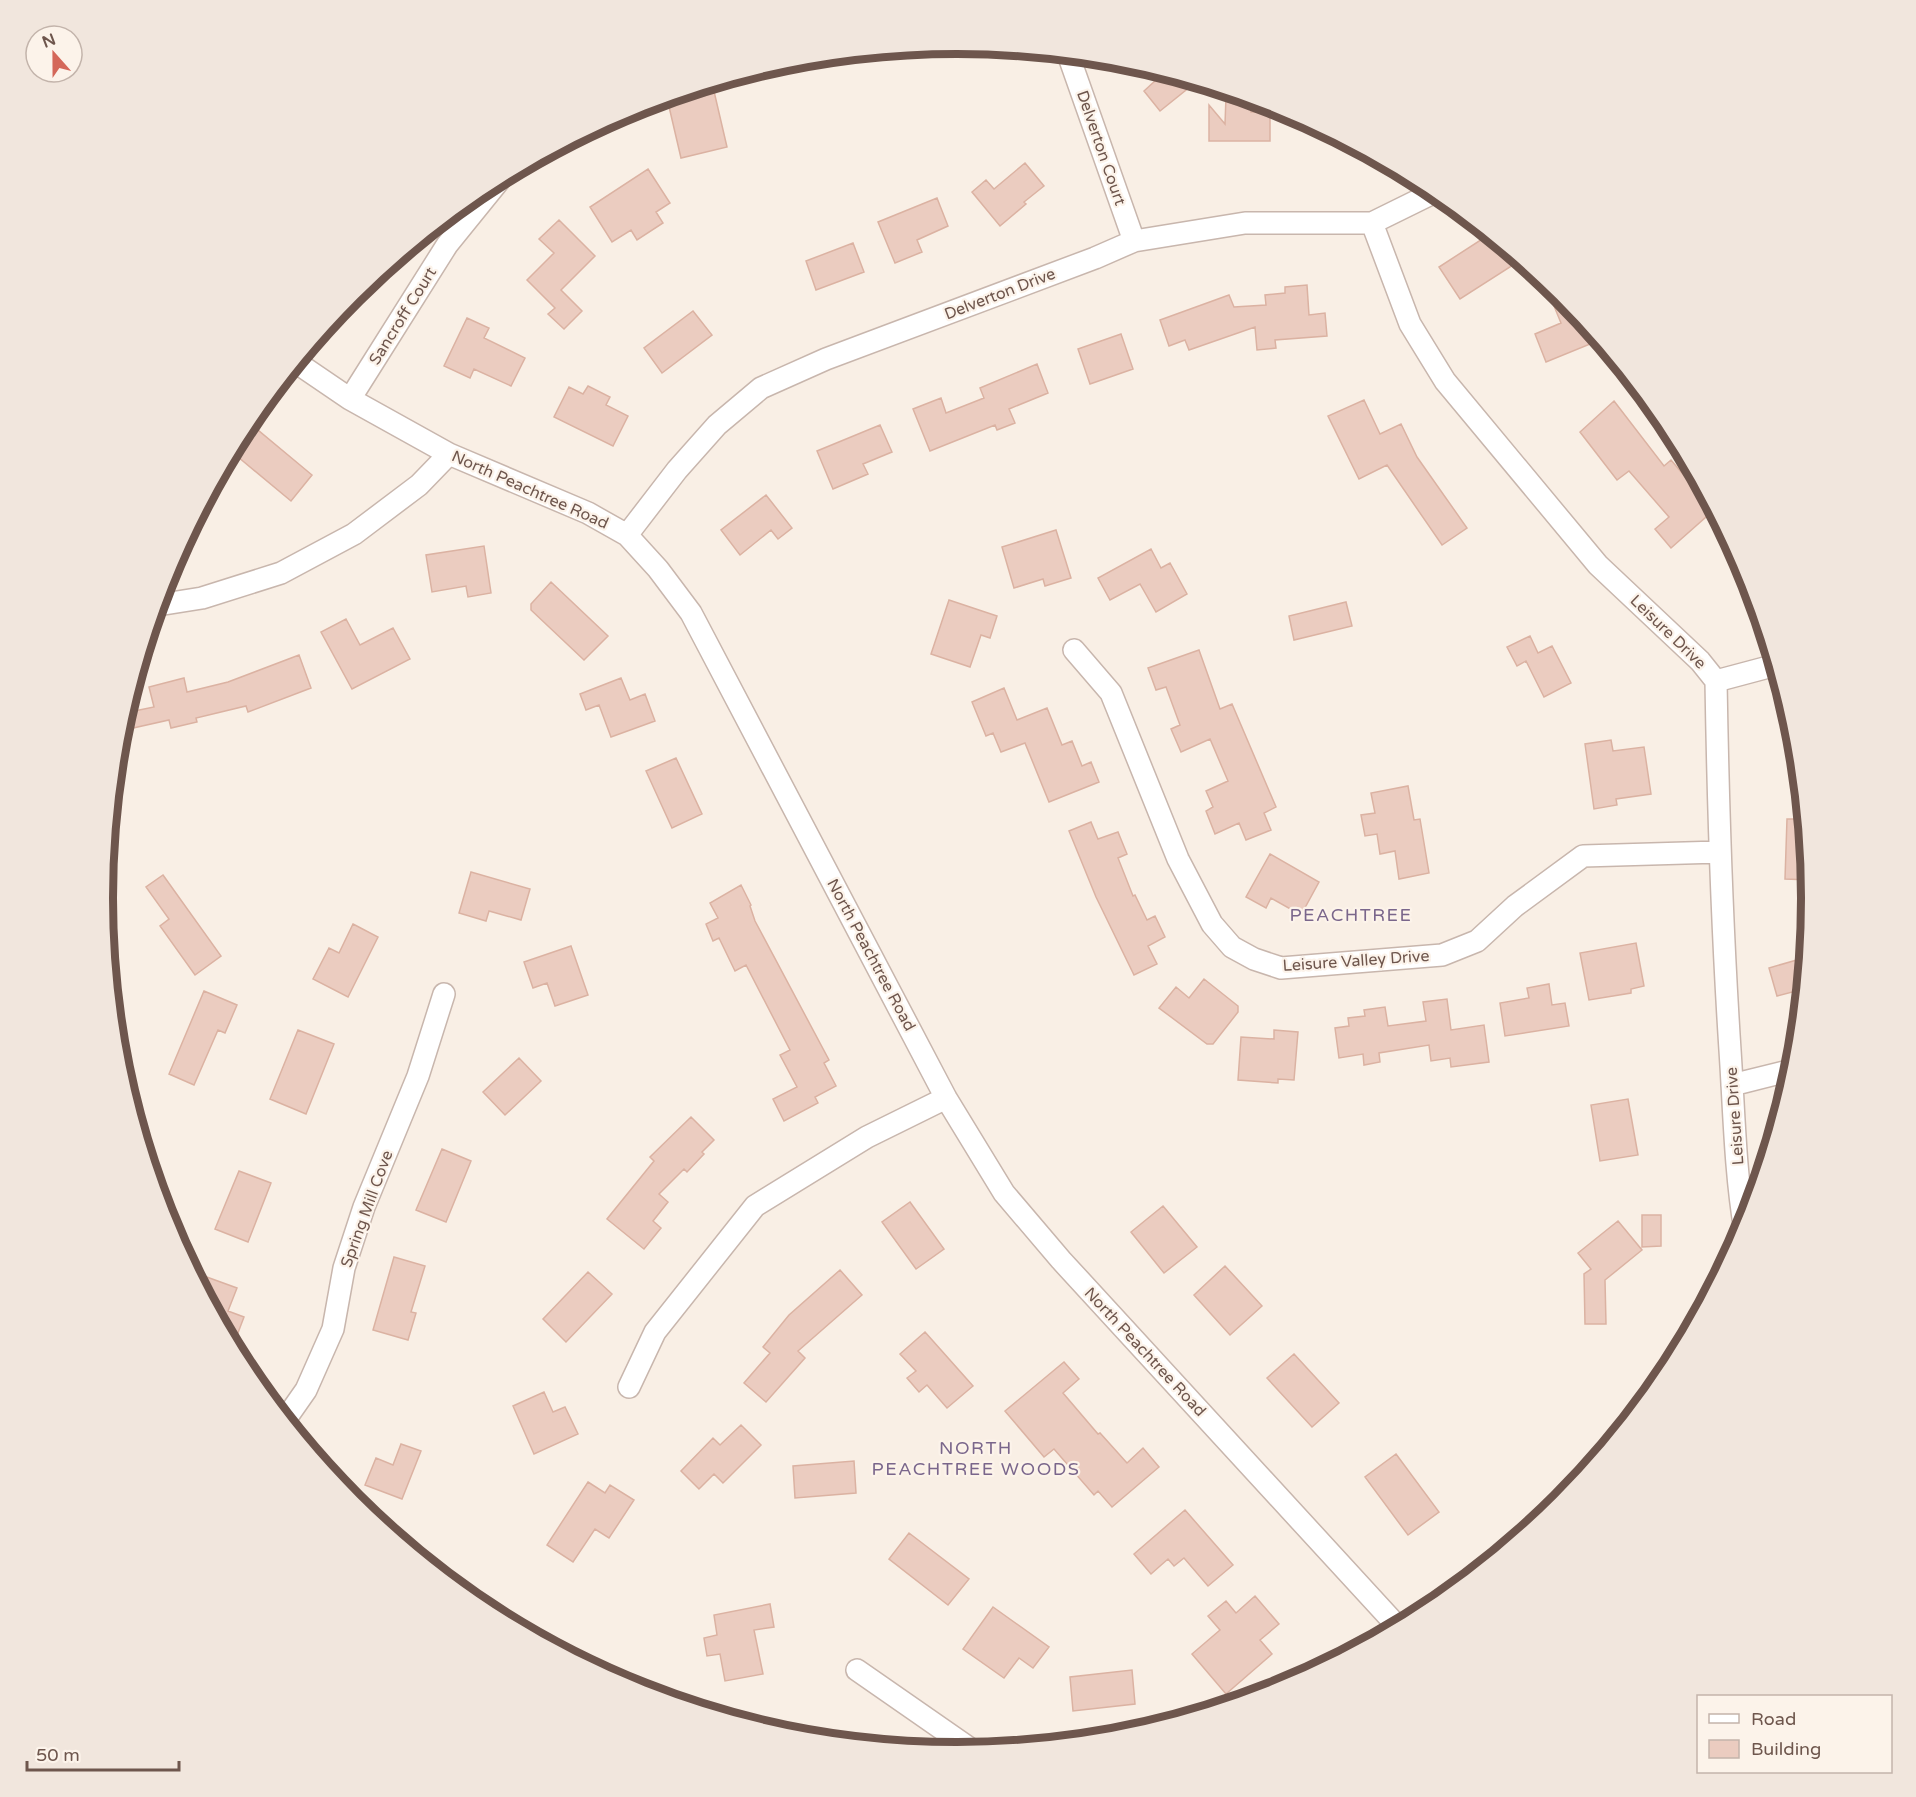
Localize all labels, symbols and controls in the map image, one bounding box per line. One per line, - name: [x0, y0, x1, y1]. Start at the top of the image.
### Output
- north arrow: [24, 24, 84, 84]
- text: N: [39, 29, 59, 53]
- street label: Delverton Court: [1072, 88, 1130, 208]
- street label: Sancroff Court: [365, 263, 441, 369]
- street label: Delverton Drive: [942, 264, 1058, 324]
- street label: North Peachtree Road: [448, 446, 612, 534]
- street label: Leisure Drive: [1626, 591, 1710, 673]
- street label: North Peachtree Road: [822, 875, 920, 1035]
- district label: PEACHTREE: [1289, 904, 1413, 926]
- street label: Leisure Valley Drive: [1282, 946, 1430, 976]
- street label: Leisure Drive: [1722, 1066, 1748, 1166]
- street label: Spring Mill Cove: [337, 1148, 397, 1270]
- street label: North Peachtree Road: [1080, 1283, 1210, 1421]
- district label: NORTH PEACHTREE WOODS: [872, 1437, 1080, 1480]
- legend: [1697, 1695, 1892, 1773]
- text: Road: [1751, 1708, 1796, 1730]
- scale bar: [27, 1734, 178, 1772]
- text: Building: [1751, 1738, 1821, 1760]
- text: 50 m: [36, 1744, 80, 1766]

